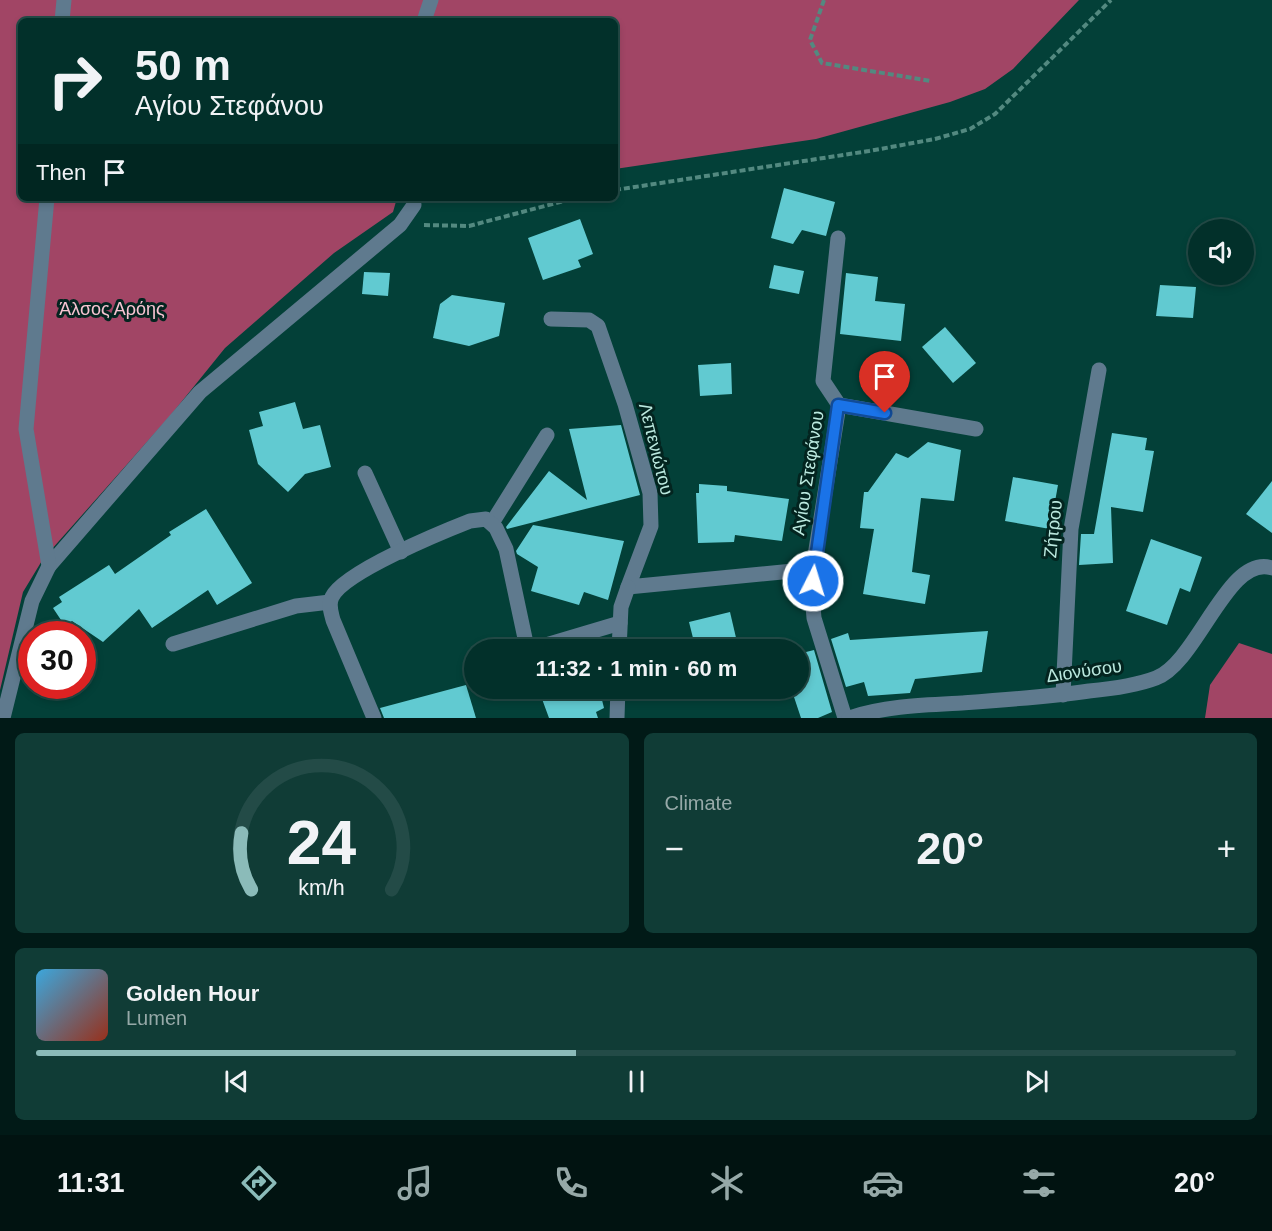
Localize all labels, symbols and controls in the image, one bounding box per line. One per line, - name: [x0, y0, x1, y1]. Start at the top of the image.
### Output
- icon: right: [36, 42, 114, 120]
- text: 50 m: [135, 42, 231, 89]
- text: Αγίου Στεφάνου: [135, 91, 324, 121]
- icon: arrive: [98, 156, 131, 189]
- text: Then: [36, 160, 86, 185]
- map controls: [1188, 219, 1254, 285]
- button: sound: [1188, 219, 1254, 285]
- park label: Άλσος Αρόης: [59, 299, 165, 319]
- pin: [859, 351, 910, 413]
- icon: arrive: [868, 360, 901, 393]
- street label: Λεπενιώτου: [635, 401, 677, 497]
- street label: Αγίου Στεφάνου: [788, 409, 828, 537]
- street label: Ζήτρου: [1040, 499, 1066, 559]
- position arrow: [781, 549, 845, 613]
- speed limit sign: 30: [18, 621, 96, 699]
- text: 11:32 · 1 min · 60 m: [536, 656, 737, 681]
- street label: Διονύσου: [1045, 656, 1123, 686]
- text: Climate: [665, 792, 732, 814]
- text: 24: [287, 808, 357, 877]
- text: 20°: [916, 823, 984, 874]
- text: −: [665, 830, 684, 867]
- text: +: [1217, 830, 1236, 867]
- text: km/h: [299, 876, 345, 900]
- text: Golden Hour: [126, 981, 259, 1006]
- text: Lumen: [126, 1007, 187, 1029]
- icon: previous: [220, 1065, 253, 1098]
- icon: pause: [620, 1065, 653, 1098]
- icon: next: [1020, 1065, 1053, 1098]
- icon: directions: [238, 1162, 280, 1204]
- icon: music: [394, 1162, 436, 1204]
- icon: phone: [550, 1162, 592, 1204]
- icon: climate: [706, 1162, 748, 1204]
- icon: car: [862, 1162, 904, 1204]
- icon: filters: [1018, 1162, 1060, 1204]
- text: 11:31: [57, 1168, 125, 1198]
- text: 20°: [1174, 1168, 1215, 1198]

